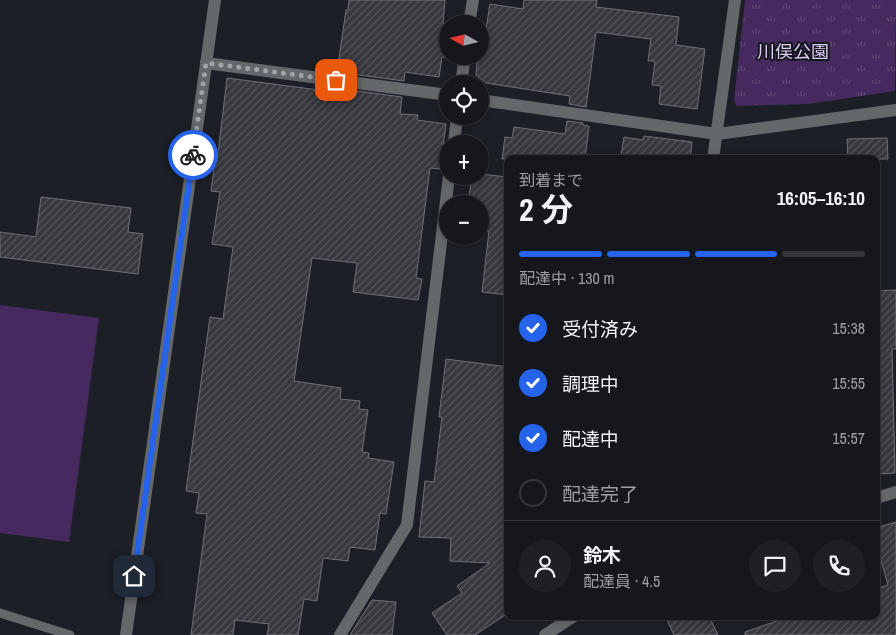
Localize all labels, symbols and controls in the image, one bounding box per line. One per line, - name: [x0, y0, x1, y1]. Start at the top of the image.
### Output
- north arrow: [439, 15, 489, 65]
- map controls: [439, 15, 489, 245]
- park label: 川俣公園: [757, 39, 829, 64]
- pin: [315, 59, 357, 101]
- icon: bag: [322, 66, 350, 94]
- button: locate: [439, 75, 489, 125]
- courier: [168, 130, 218, 180]
- button: +: [439, 135, 489, 185]
- icon: bike: [179, 141, 207, 169]
- text: 到着まで: [519, 169, 583, 191]
- text: 16:05–16:10: [777, 185, 865, 211]
- text: 2 分: [519, 188, 573, 231]
- button: −: [439, 195, 489, 245]
- text: 配達中 · 130 m: [519, 267, 614, 289]
- icon: check: [519, 314, 547, 342]
- text: 受付済み: [562, 316, 638, 342]
- text: 15:38: [832, 317, 865, 339]
- icon: check: [519, 369, 547, 397]
- text: 調理中: [562, 371, 619, 397]
- text: 15:55: [832, 372, 865, 394]
- icon: check: [519, 424, 547, 452]
- text: 配達中: [562, 426, 619, 452]
- text: 15:57: [832, 427, 865, 449]
- text: 配達完了: [562, 481, 638, 507]
- button: person: [519, 540, 571, 592]
- button: chat: [749, 540, 801, 592]
- button: phone: [813, 540, 865, 592]
- text: 鈴木: [583, 542, 621, 568]
- pin: [113, 555, 155, 597]
- icon: home: [120, 562, 148, 590]
- text: 配達員 · 4.5: [583, 570, 660, 592]

